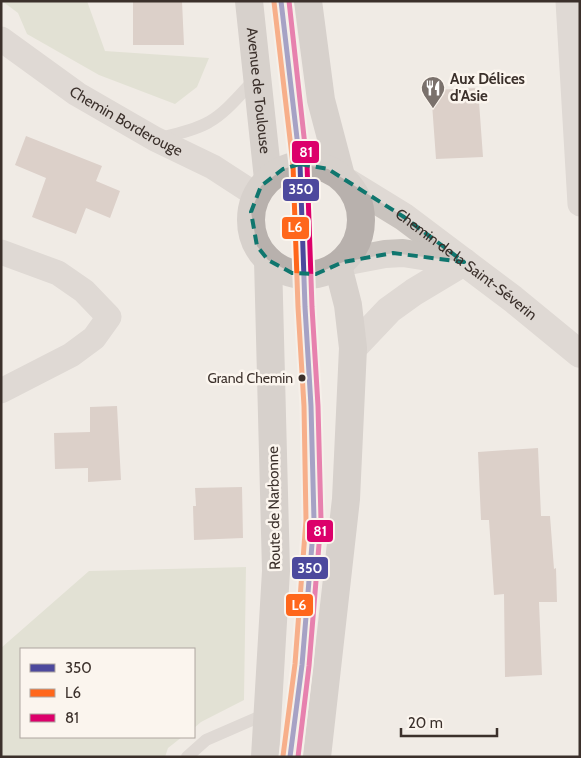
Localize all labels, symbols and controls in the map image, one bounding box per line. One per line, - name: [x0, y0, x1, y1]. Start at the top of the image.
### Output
- street label: Avenue de Toulouse: [243, 26, 274, 155]
- place label: Aux Délices d'Asie: [450, 70, 525, 105]
- restaurant icon: Aux Délices d'Asie: [420, 75, 446, 109]
- street label: Chemin Borderouge: [66, 82, 186, 160]
- line badge: 81: [291, 140, 320, 164]
- text: 81: [299, 143, 313, 161]
- line badge: 350: [282, 178, 320, 202]
- text: 350: [289, 180, 314, 198]
- street label: Chemin de la Saint-Séverin: [392, 205, 541, 324]
- line badge: L6: [281, 216, 310, 240]
- text: L6: [288, 218, 303, 236]
- place label: Grand Chemin: [207, 369, 293, 387]
- marker: Grand Chemin: [297, 373, 307, 383]
- street label: Route de Narbonne: [264, 446, 284, 570]
- line badge: 81: [306, 519, 334, 543]
- text: 81: [313, 522, 327, 540]
- line badge: 350: [291, 556, 329, 580]
- text: 350: [298, 559, 323, 577]
- line badge: L6: [285, 593, 314, 617]
- text: L6: [292, 596, 307, 614]
- legend: [20, 648, 195, 738]
- text: 350: [65, 659, 92, 677]
- text: L6: [65, 684, 81, 702]
- scale bar: [401, 706, 497, 738]
- text: 81: [65, 709, 79, 727]
- text: 20 m: [408, 714, 443, 732]

